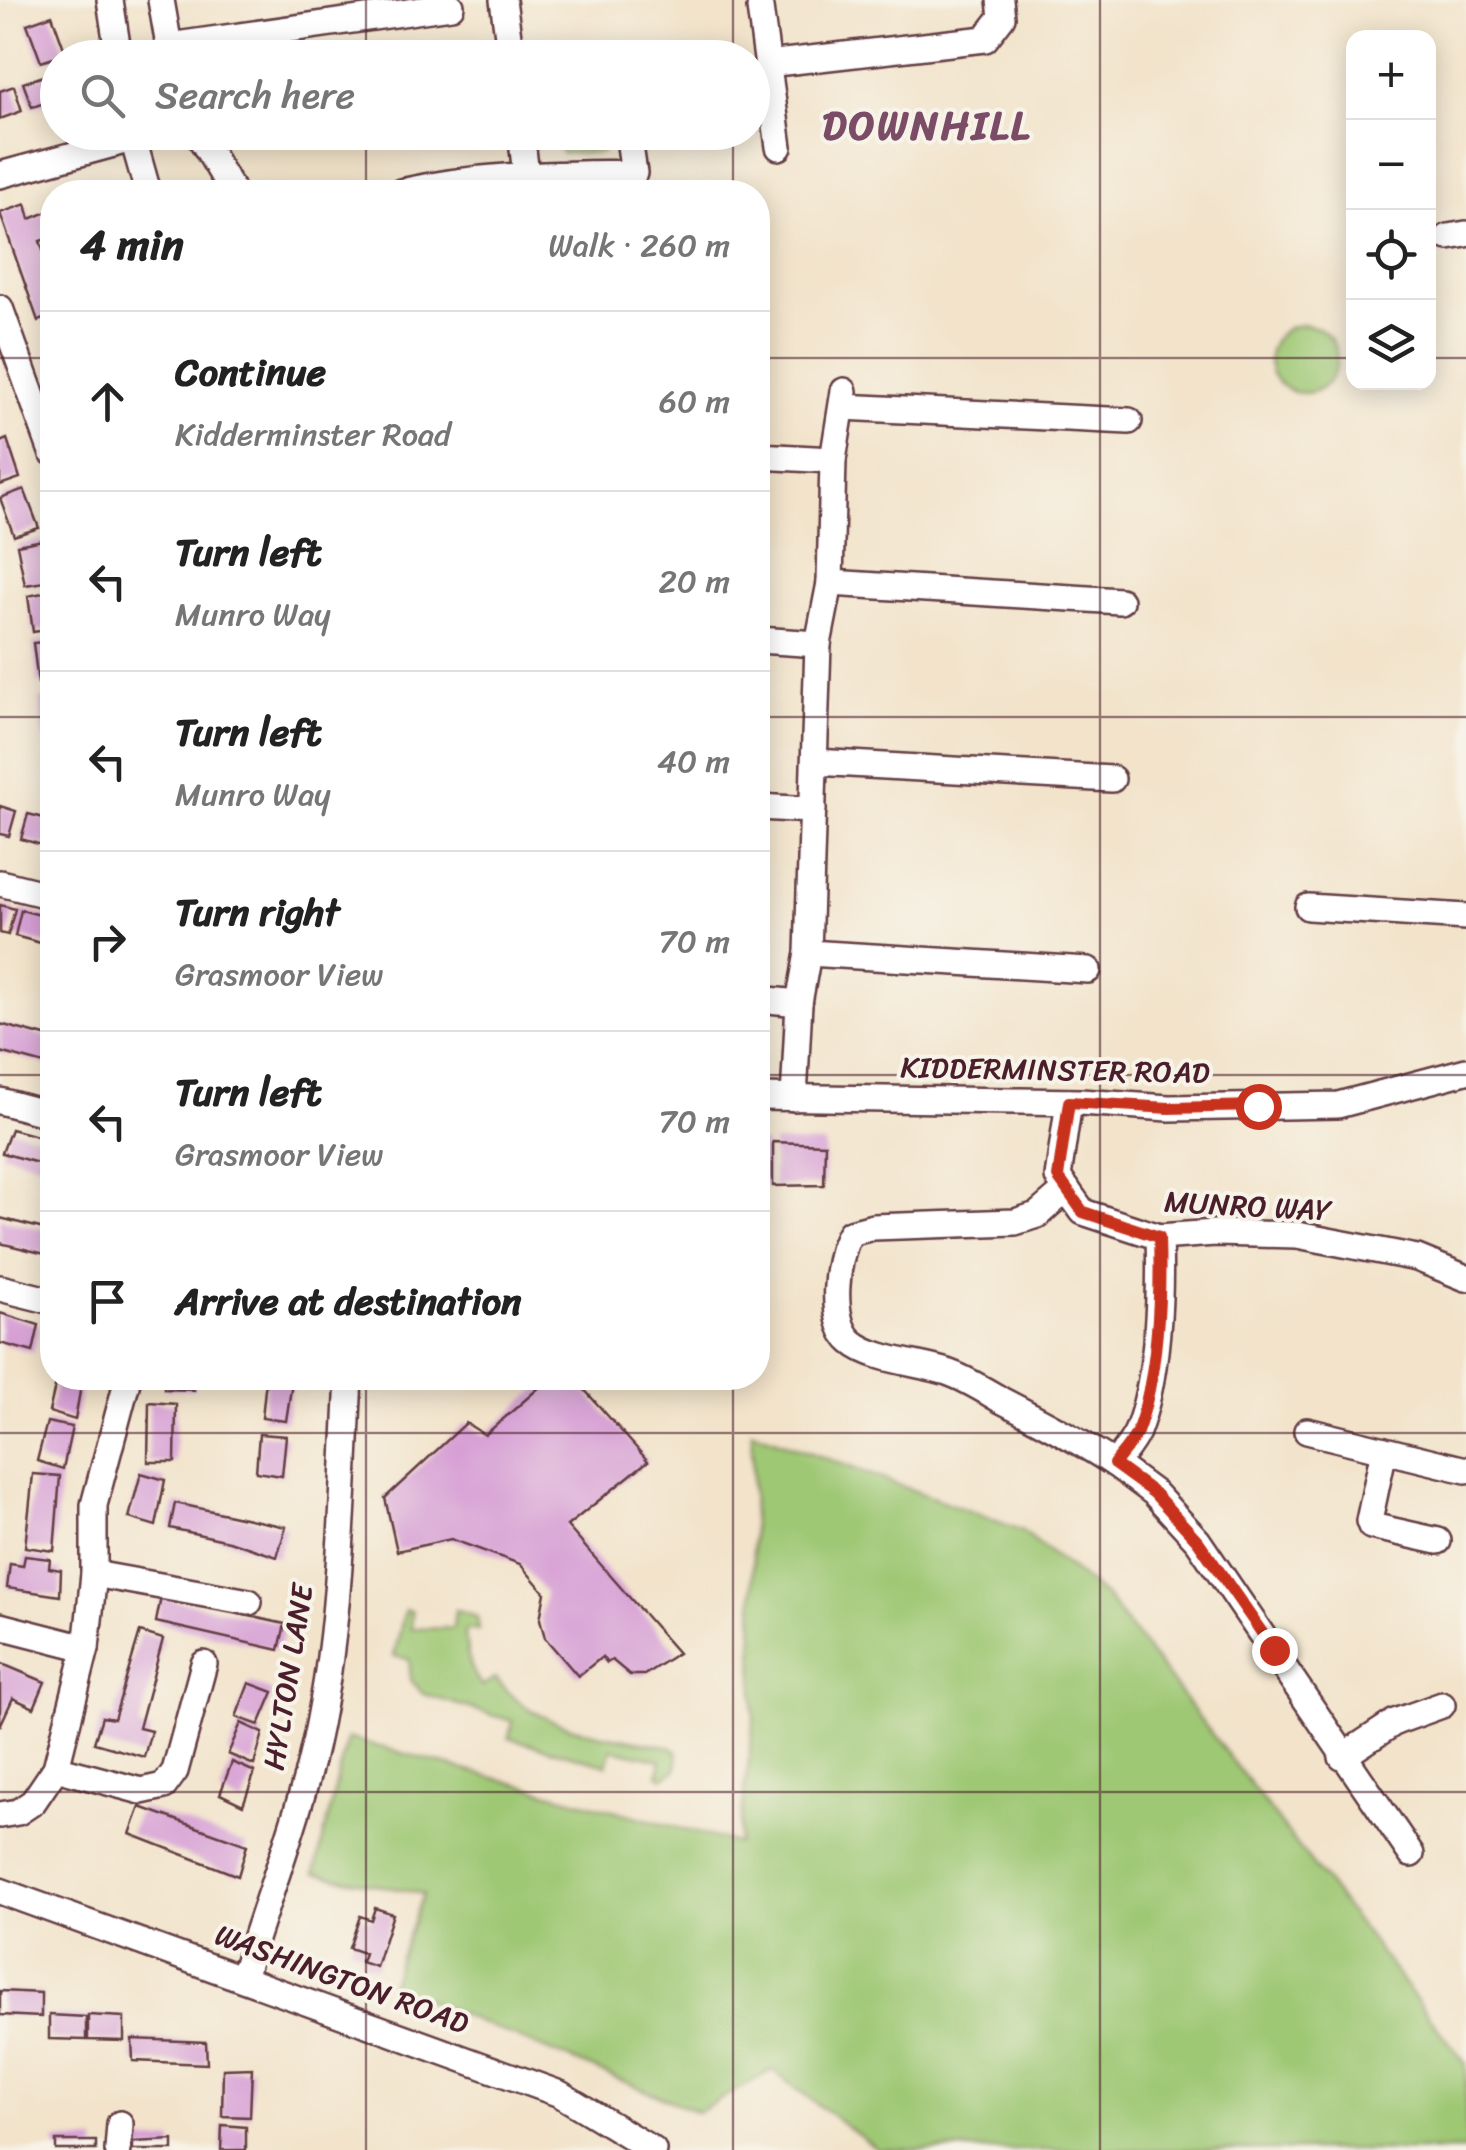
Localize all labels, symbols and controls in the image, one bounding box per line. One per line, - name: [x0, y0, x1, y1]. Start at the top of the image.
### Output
- map controls: [1346, 30, 1436, 390]
- button: +: [1346, 30, 1436, 120]
- search box: [40, 40, 770, 150]
- text: Search here: [155, 62, 355, 129]
- icon: search: [75, 68, 130, 123]
- district label: DOWNHILL: [822, 90, 1032, 161]
- button: −: [1346, 120, 1436, 210]
- text: 4 min: [80, 208, 184, 282]
- button: locate: [1346, 210, 1436, 300]
- text: Walk · 260 m: [548, 217, 730, 274]
- button: layers: [1346, 300, 1436, 390]
- text: Continue: [175, 339, 326, 406]
- text: 60 m: [659, 373, 730, 430]
- icon: ahead: [80, 374, 135, 429]
- text: Kidderminster Road: [175, 406, 451, 463]
- text: Turn left: [175, 519, 321, 586]
- text: 20 m: [658, 553, 730, 610]
- icon: left: [80, 554, 135, 609]
- text: Munro Way: [175, 586, 331, 643]
- text: Turn left: [175, 699, 321, 766]
- text: 40 m: [657, 733, 730, 790]
- icon: left: [80, 734, 135, 789]
- text: Munro Way: [175, 766, 331, 823]
- text: Turn right: [175, 879, 340, 946]
- text: 70 m: [659, 913, 730, 970]
- icon: right: [80, 914, 135, 969]
- text: Grasmoor View: [175, 946, 383, 1003]
- street label: KIDDERMINSTER ROAD: [900, 1040, 1210, 1100]
- text: Turn left: [175, 1059, 321, 1126]
- route start: [1236, 1084, 1282, 1130]
- text: 70 m: [659, 1093, 730, 1150]
- icon: left: [80, 1094, 135, 1149]
- text: Grasmoor View: [175, 1126, 383, 1183]
- street label: MUNRO WAY: [1163, 1175, 1334, 1237]
- text: Arrive at destination: [175, 1268, 522, 1335]
- icon: arrive: [80, 1274, 135, 1329]
- street label: HYLTON LANE: [247, 1578, 330, 1774]
- route end: [1252, 1628, 1298, 1674]
- street label: WASHINGTON ROAD: [207, 1908, 477, 2050]

